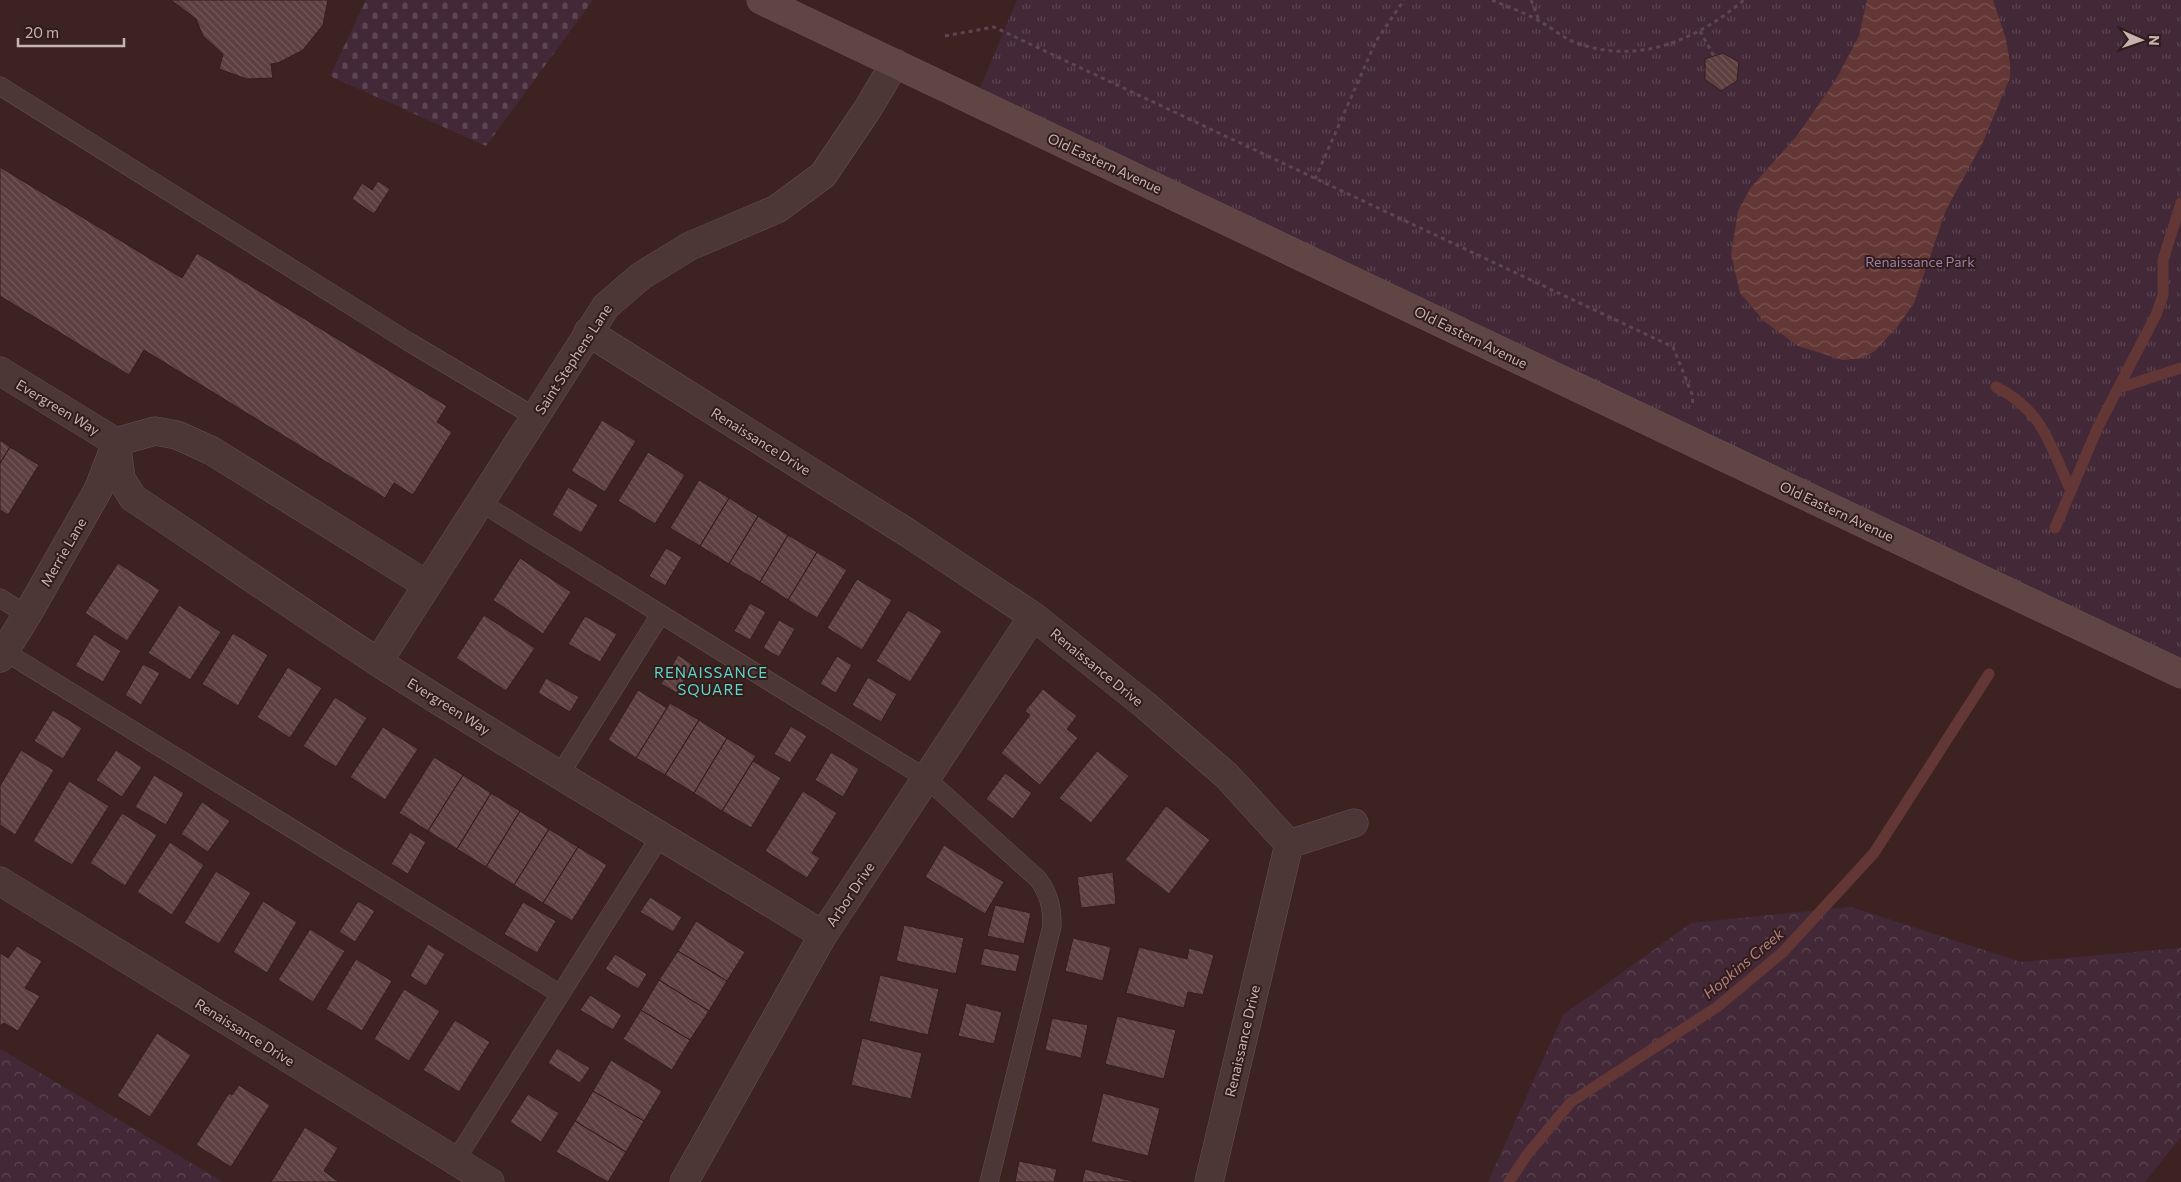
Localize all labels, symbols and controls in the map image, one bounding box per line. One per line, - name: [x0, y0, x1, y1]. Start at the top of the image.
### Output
- scale bar: [18, 15, 124, 47]
- north arrow: [2116, 15, 2166, 65]
- text: 20 m: [25, 23, 59, 41]
- text: N: [2146, 35, 2163, 46]
- street label: Old Eastern Avenue: [1045, 129, 1165, 197]
- park label: Renaissance Park: [1865, 253, 1975, 270]
- street label: Saint Stephens Lane: [531, 301, 615, 417]
- street label: Old Eastern Avenue: [1412, 302, 1530, 372]
- street label: Evergreen Way: [13, 375, 103, 439]
- street label: Renaissance Drive: [708, 404, 814, 478]
- street label: Old Eastern Avenue: [1777, 477, 1897, 545]
- street label: Merrie Lane: [37, 515, 89, 589]
- street label: Renaissance Drive: [1047, 624, 1147, 710]
- district label: RENAISSANCE SQUARE: [654, 663, 768, 698]
- street label: Evergreen Way: [404, 674, 494, 738]
- street label: Arbor Drive: [822, 859, 878, 929]
- water label: Hopkins Creek: [1699, 924, 1787, 1002]
- street label: Renaissance Drive: [1221, 983, 1263, 1099]
- street label: Renaissance Drive: [192, 995, 298, 1069]

